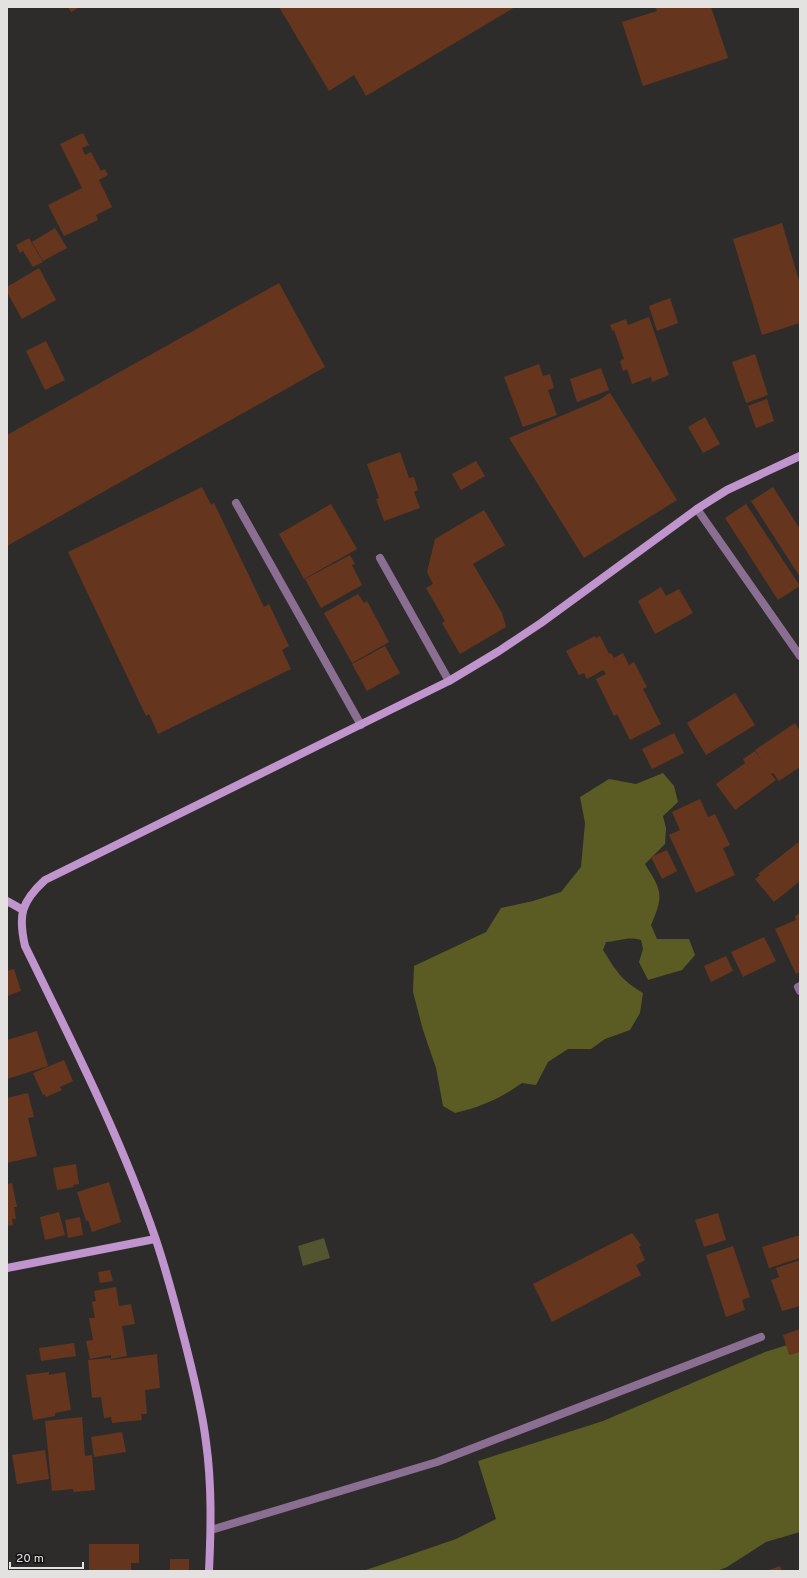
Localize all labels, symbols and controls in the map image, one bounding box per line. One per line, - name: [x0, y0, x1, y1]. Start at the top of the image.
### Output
- scale bar: [10, 1544, 83, 1570]
- text: 20 m: [16, 1551, 44, 1567]

